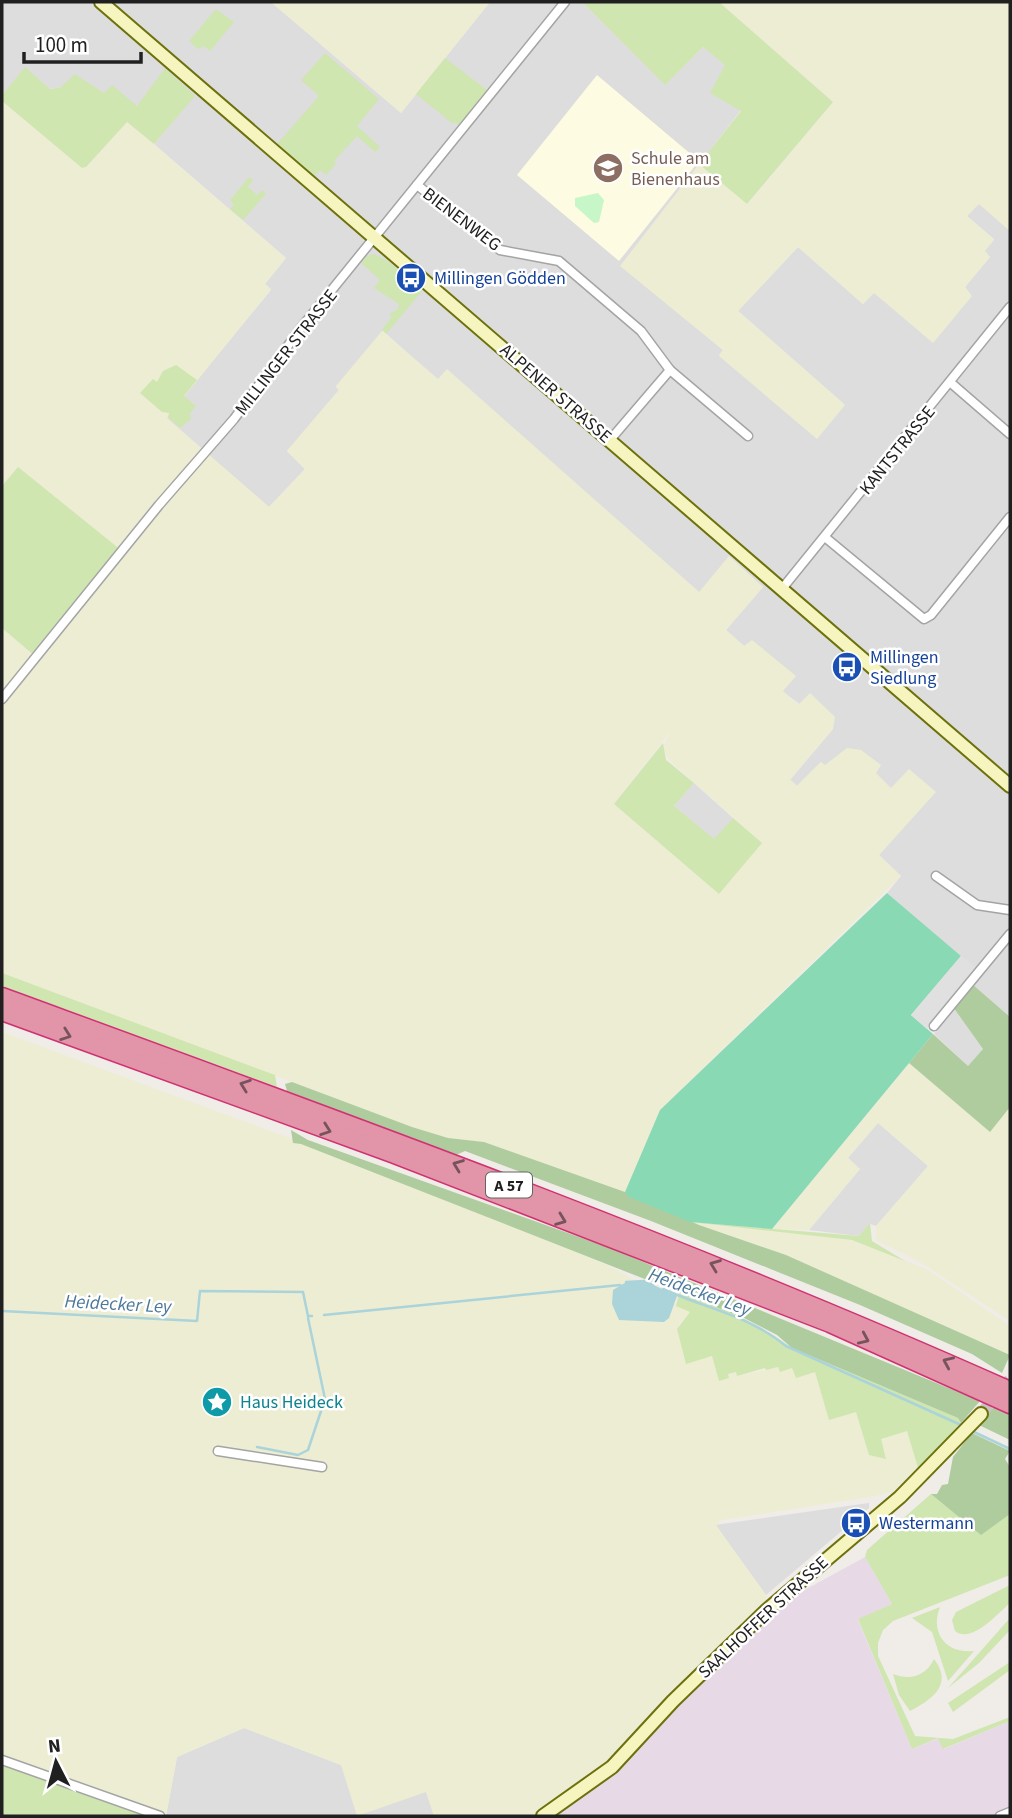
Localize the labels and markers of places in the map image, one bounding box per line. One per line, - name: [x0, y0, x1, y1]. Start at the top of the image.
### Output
- place label: Schule am Bienenhaus: [631, 146, 720, 192]
- school or university icon: Schule am Bienenhaus: [591, 151, 625, 185]
- bus stop icon: Millingen Gödden: [394, 261, 428, 295]
- place label: Millingen Gödden: [434, 266, 566, 291]
- place label: Millingen Siedlung: [870, 645, 939, 691]
- bus stop icon: Millingen Siedlung: [830, 650, 864, 684]
- place icon: Haus Heideck: [200, 1385, 234, 1419]
- place label: Haus Heideck: [240, 1390, 343, 1415]
- bus stop icon: Westermann: [839, 1506, 873, 1540]
- place label: Westermann: [879, 1511, 974, 1536]

